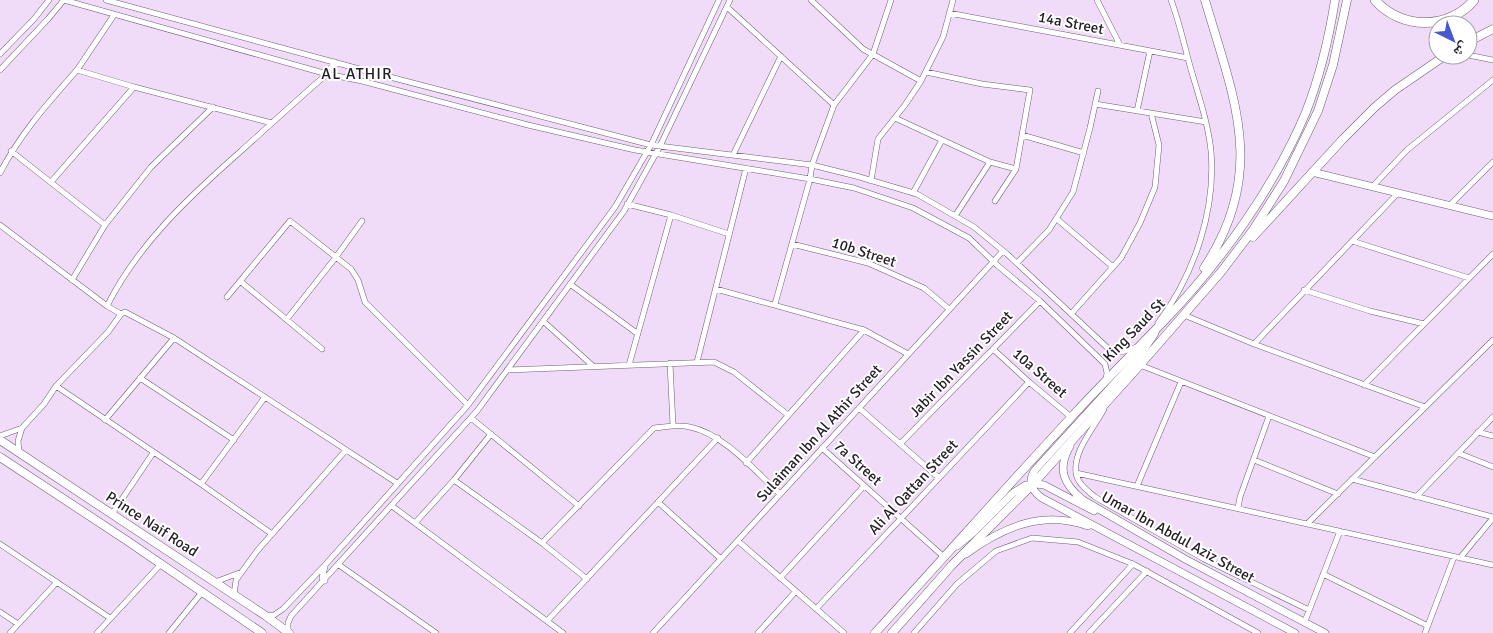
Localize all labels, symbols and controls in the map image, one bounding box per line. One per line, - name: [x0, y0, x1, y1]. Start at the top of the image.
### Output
- street label: 14a Street: [1037, 8, 1105, 38]
- north arrow: [1428, 15, 1478, 65]
- text: ش: [1450, 38, 1473, 61]
- district label: AL ATHIR: [321, 64, 393, 84]
- street label: 10b Street: [830, 233, 898, 271]
- street label: King Saud St: [1099, 294, 1169, 366]
- street label: Jabir Ibn Yassin Street: [906, 307, 1016, 421]
- street label: 10a Street: [1009, 344, 1071, 402]
- street label: Sulaiman Ibn Al Athir Street: [753, 361, 885, 505]
- street label: Ali Al Qattan Street: [864, 436, 962, 538]
- street label: 7a Street: [830, 437, 886, 489]
- street label: Prince Naif Road: [103, 487, 202, 561]
- street label: Umar Ibn Abdul Aziz Street: [1098, 487, 1258, 587]

